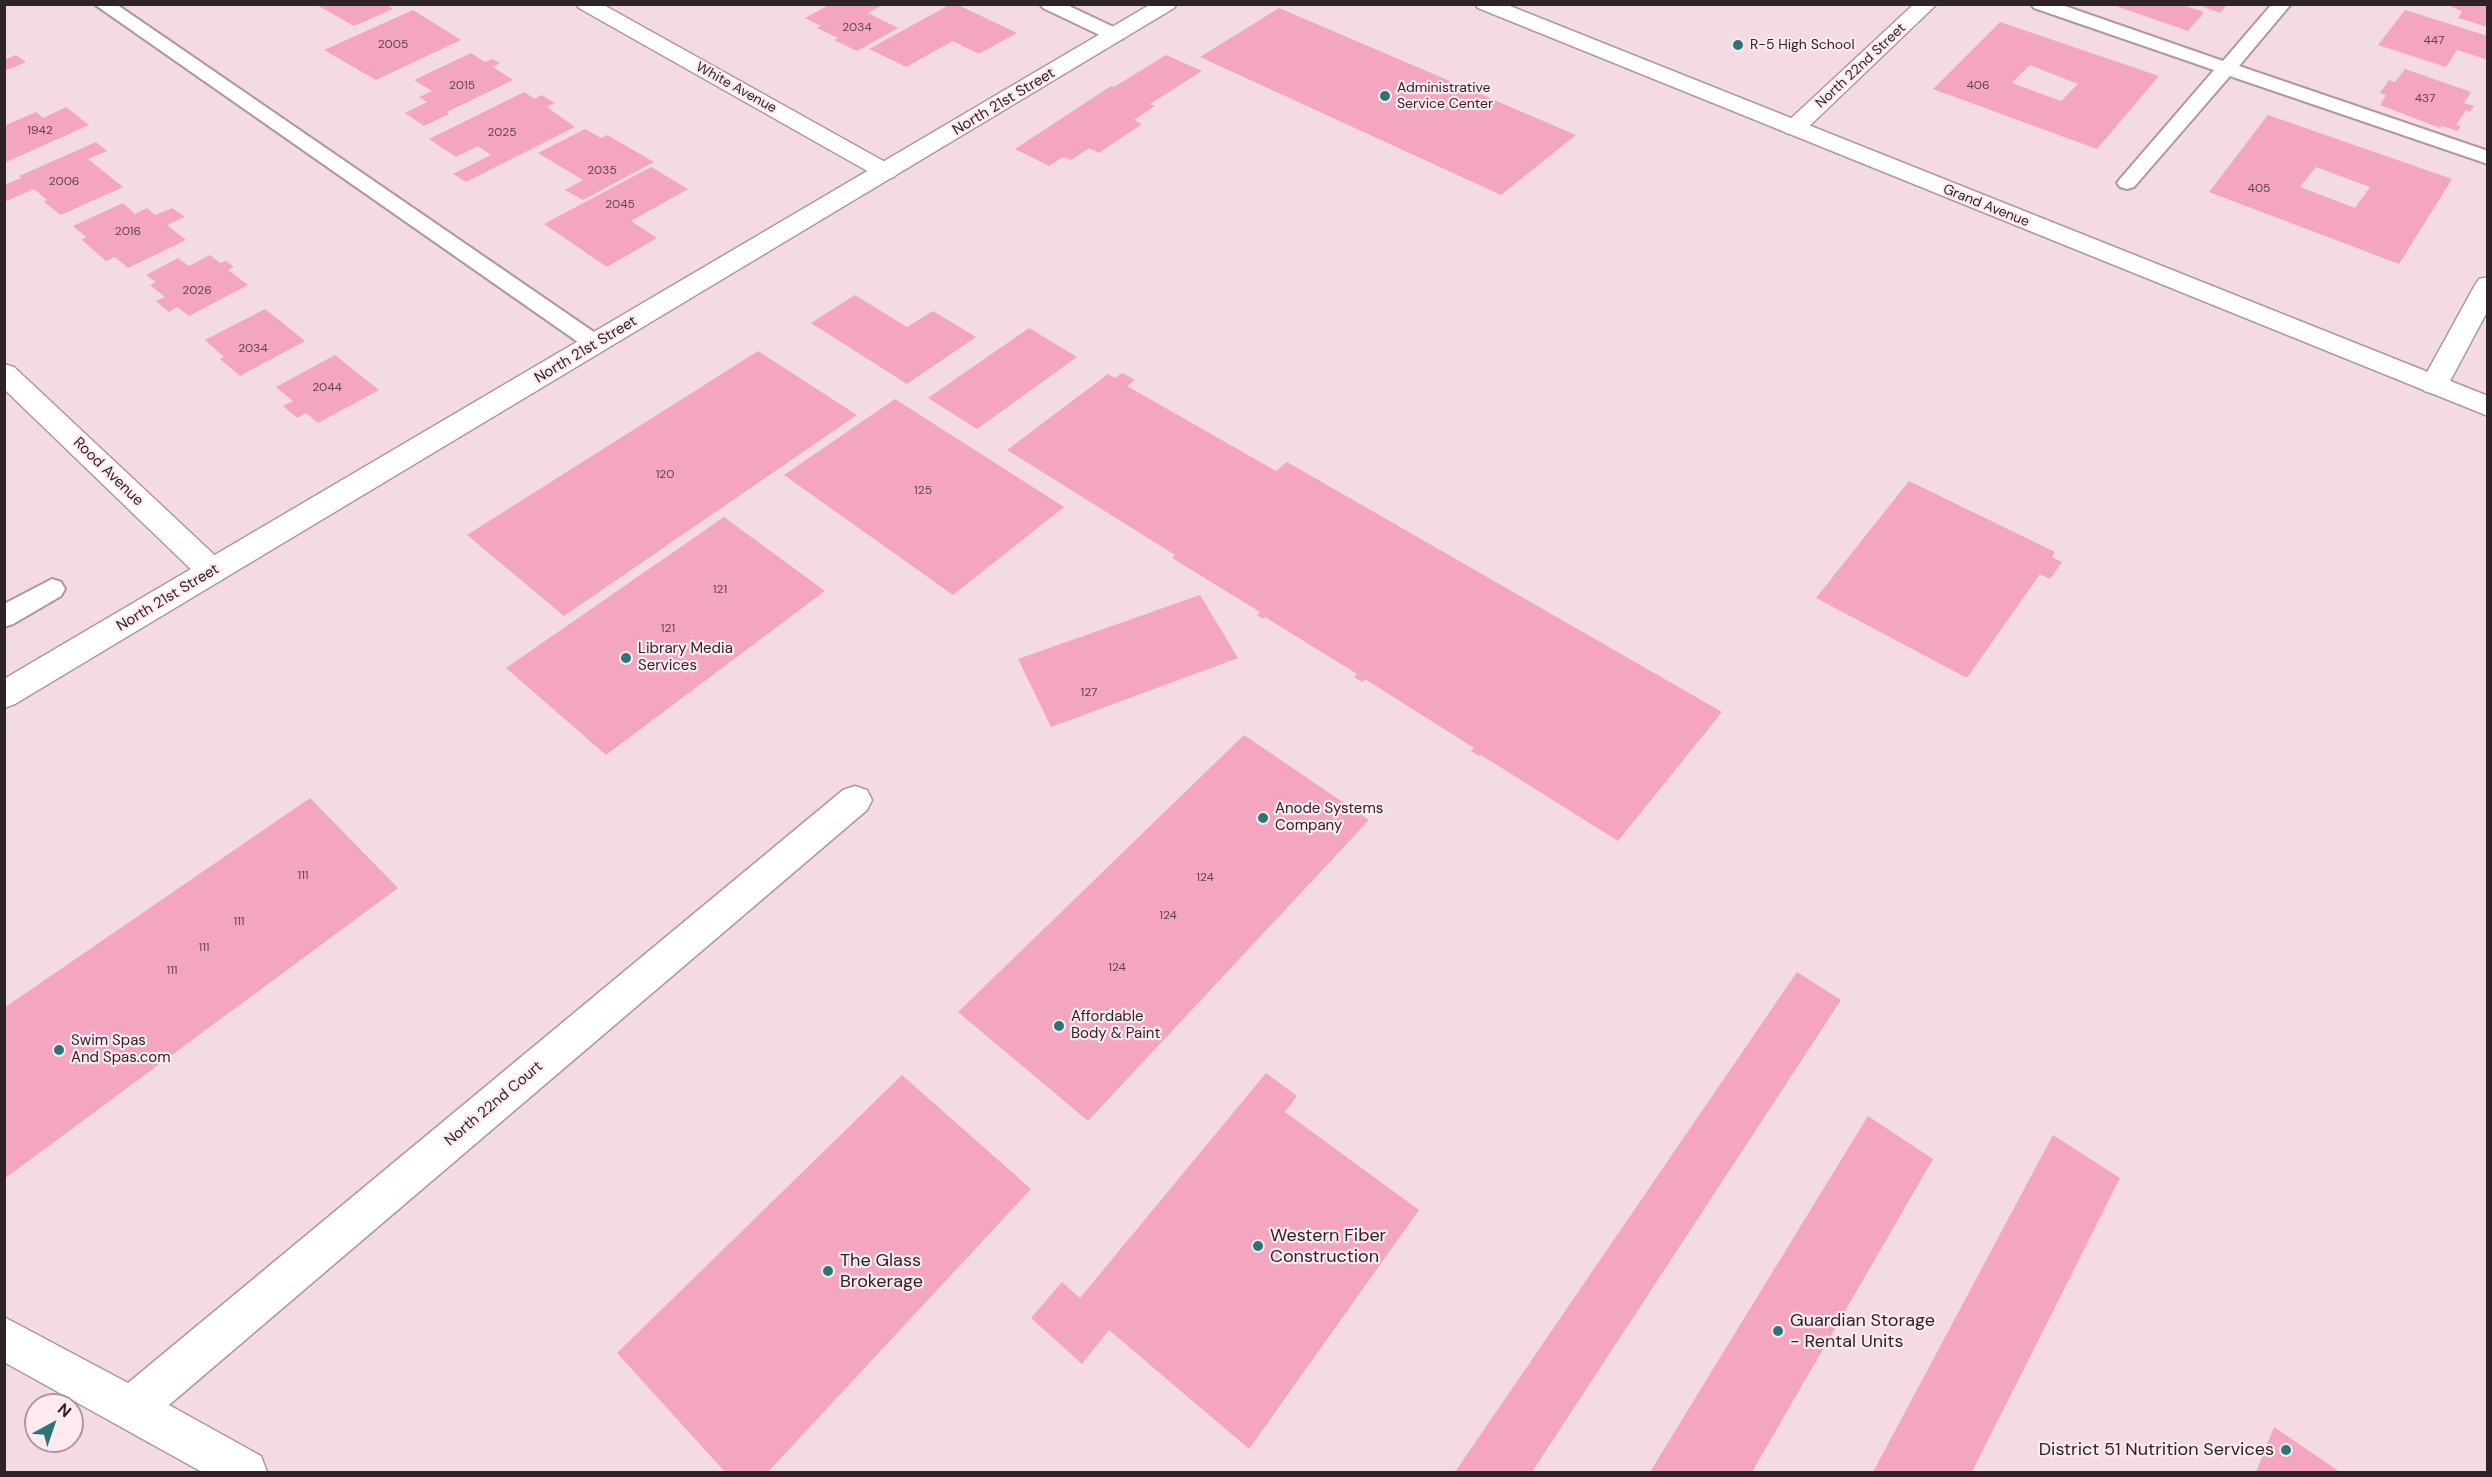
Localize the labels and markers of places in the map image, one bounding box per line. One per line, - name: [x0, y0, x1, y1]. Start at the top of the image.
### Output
- place label: R-5 High School: [1750, 37, 1855, 53]
- marker: R-5 High School: [1731, 38, 1745, 52]
- place label: Administrative Service Center: [1397, 80, 1493, 112]
- marker: Administrative Service Center: [1378, 89, 1392, 103]
- place label: Library Media Services: [638, 640, 733, 675]
- marker: Library Media Services: [619, 651, 633, 665]
- place label: Anode Systems Company: [1275, 800, 1383, 835]
- marker: Anode Systems Company: [1256, 811, 1270, 825]
- place label: Affordable Body & Paint: [1071, 1008, 1160, 1043]
- marker: Affordable Body & Paint: [1052, 1019, 1066, 1033]
- place label: Swim Spas And Spas.com: [71, 1032, 171, 1067]
- marker: Swim Spas And Spas.com: [52, 1043, 66, 1057]
- place label: Western Fiber Construction: [1270, 1225, 1386, 1268]
- marker: Western Fiber Construction: [1251, 1239, 1265, 1253]
- place label: The Glass Brokerage: [840, 1250, 923, 1292]
- marker: The Glass Brokerage: [821, 1264, 835, 1278]
- place label: Guardian Storage - Rental Units: [1790, 1310, 1935, 1352]
- marker: Guardian Storage - Rental Units: [1771, 1324, 1785, 1338]
- place label: District 51 Nutrition Services: [2039, 1439, 2274, 1461]
- marker: District 51 Nutrition Services: [2279, 1443, 2293, 1457]

